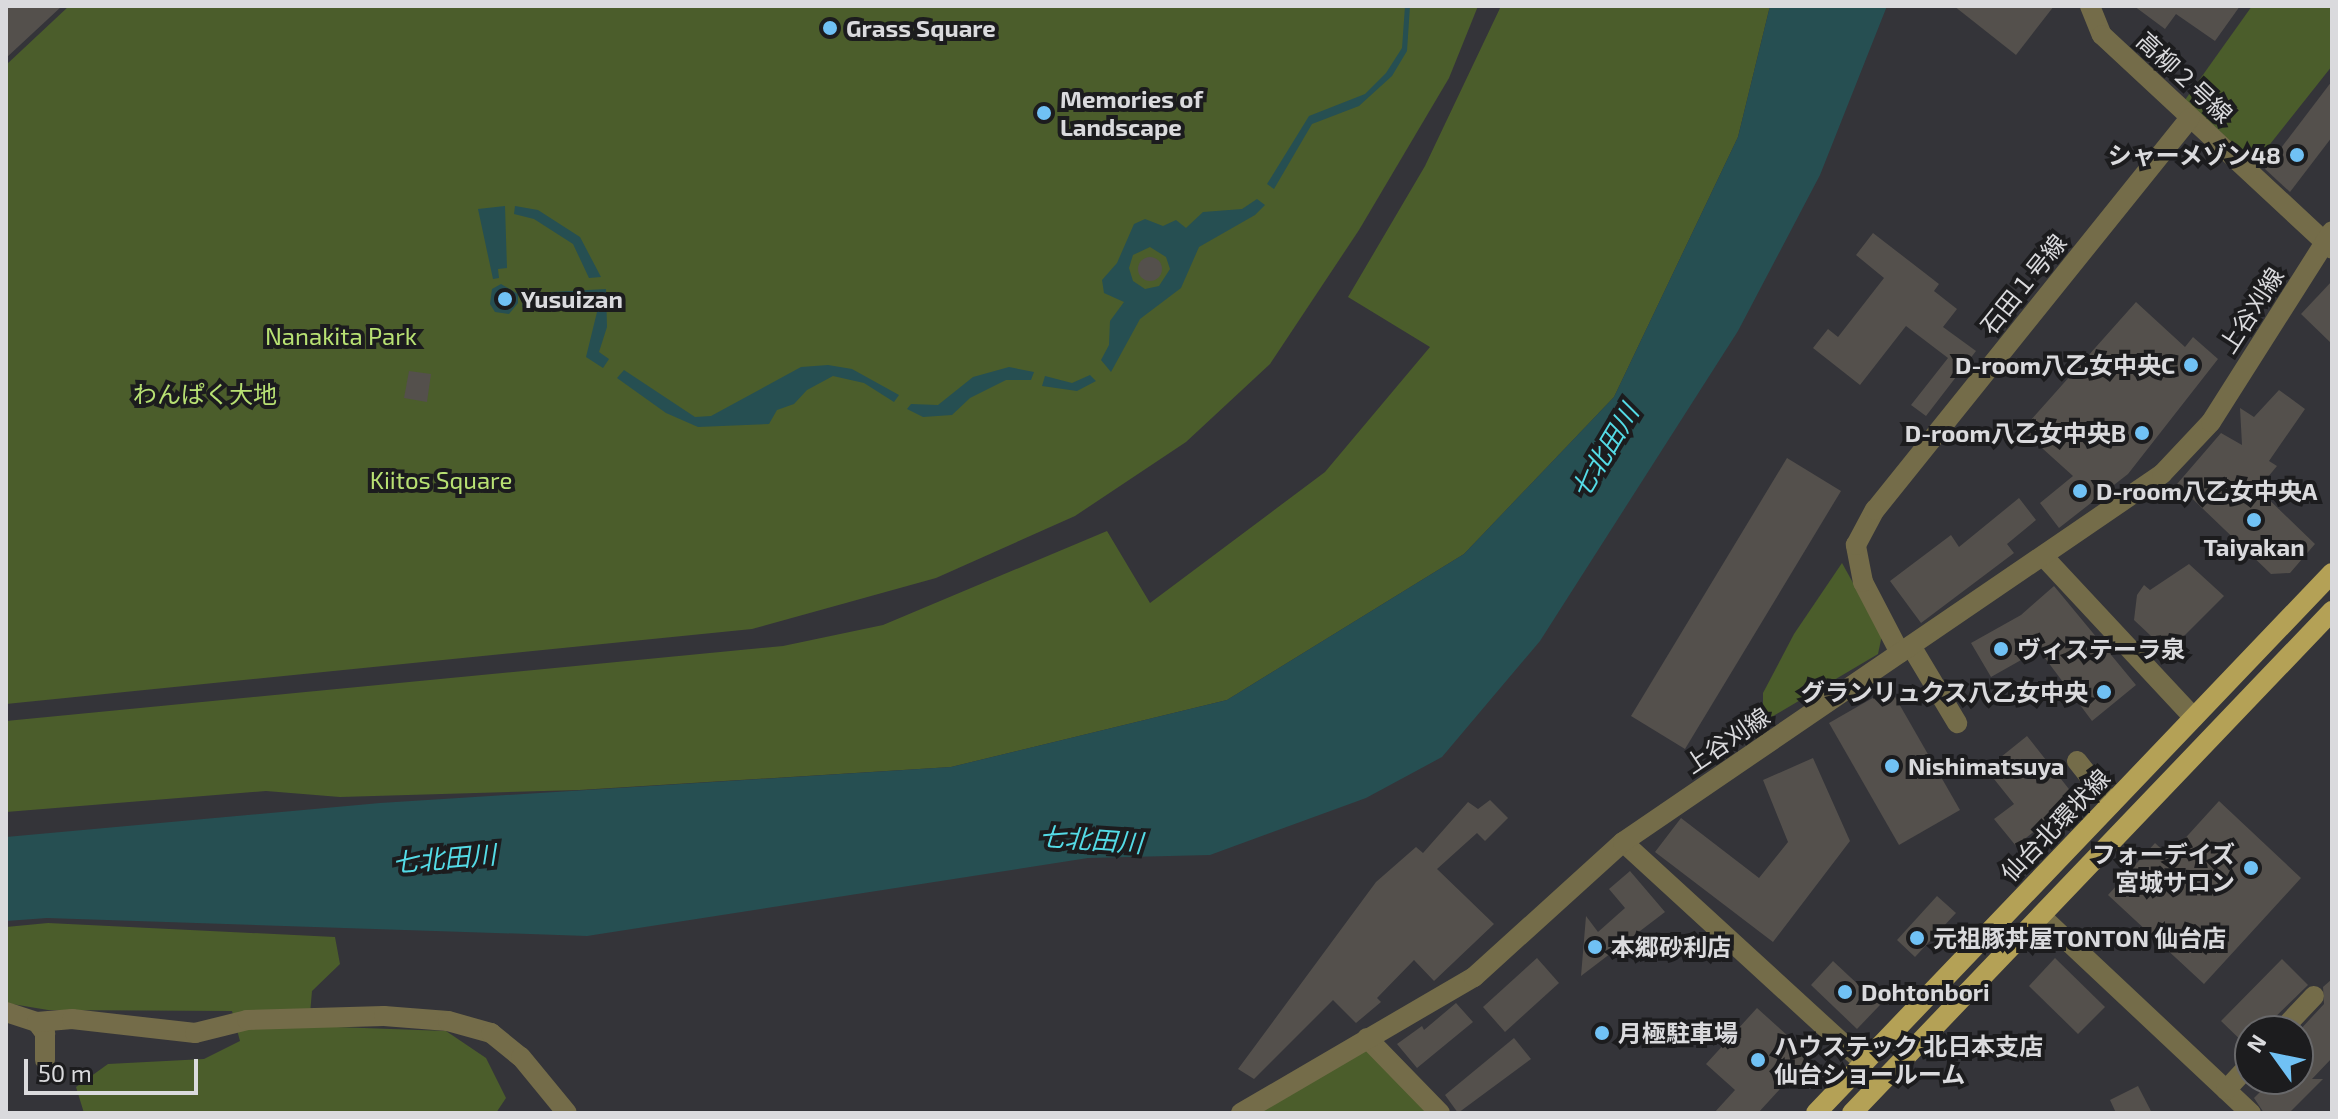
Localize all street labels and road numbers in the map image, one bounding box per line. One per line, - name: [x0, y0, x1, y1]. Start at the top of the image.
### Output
- street label: 高柳２号線: [2131, 26, 2239, 128]
- street label: 石田１号線: [1974, 228, 2072, 340]
- street label: 上谷刈線: [2213, 262, 2289, 358]
- street label: 上谷刈線: [1679, 701, 1775, 779]
- street label: 仙台北環状線: [1995, 763, 2115, 887]

